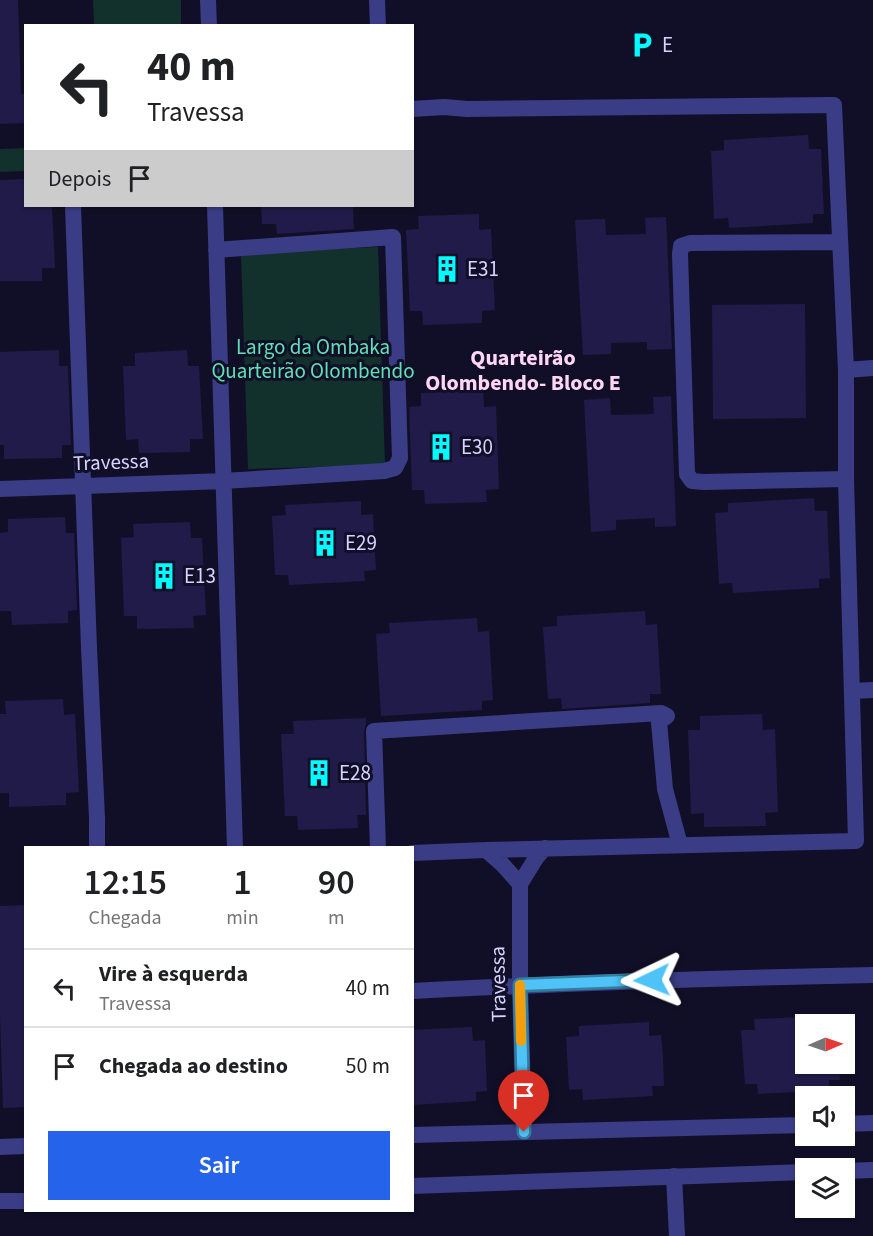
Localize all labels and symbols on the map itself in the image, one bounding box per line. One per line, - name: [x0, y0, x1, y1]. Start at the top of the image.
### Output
- parking icon: E: [627, 30, 657, 60]
- place label: E: [662, 30, 673, 60]
- building icon: E31: [432, 254, 462, 284]
- place label: E31: [467, 254, 499, 284]
- park label: Largo da Ombaka Quarteirão Olombendo: [211, 332, 415, 386]
- district label: Quarteirão Olombendo- Bloco E: [425, 342, 621, 399]
- building icon: E30: [426, 432, 456, 462]
- place label: E30: [461, 432, 493, 462]
- street label: Travessa: [72, 446, 150, 478]
- building icon: E29: [310, 528, 340, 558]
- place label: E29: [345, 528, 377, 558]
- building icon: E13: [149, 561, 179, 591]
- place label: E13: [184, 561, 216, 591]
- building icon: E28: [304, 758, 334, 788]
- place label: E28: [339, 758, 371, 788]
- street label: Travessa: [482, 946, 514, 1022]
- position arrow: [620, 948, 684, 1012]
- north arrow: [795, 1014, 855, 1074]
- pin: [498, 1070, 549, 1132]

